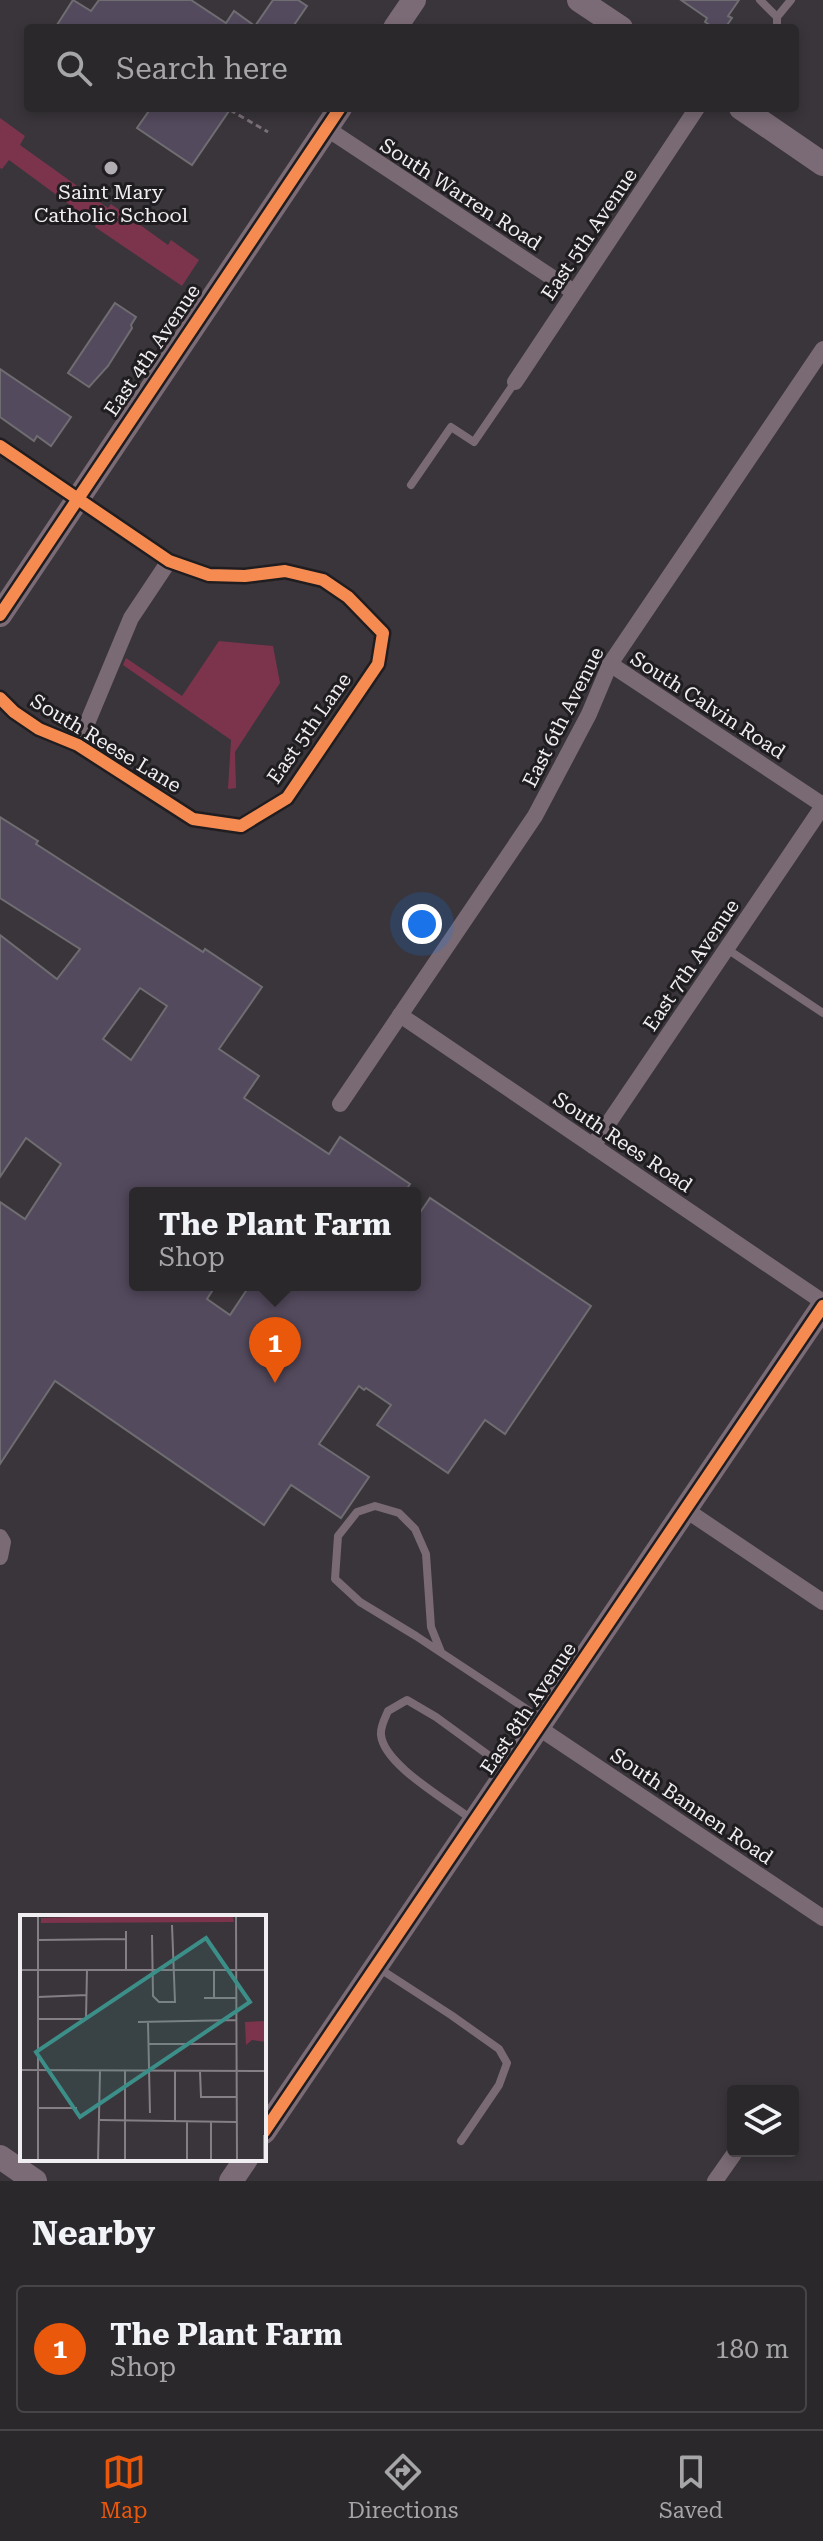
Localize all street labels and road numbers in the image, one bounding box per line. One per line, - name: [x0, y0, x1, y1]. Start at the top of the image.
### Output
- street label: South Warren Road: [376, 133, 546, 255]
- street label: East 5th Avenue: [536, 163, 642, 305]
- street label: East 4th Avenue: [99, 279, 205, 421]
- street label: East 6th Avenue: [517, 643, 609, 791]
- street label: South Calvin Road: [626, 646, 790, 764]
- street label: East 5th Lane: [262, 668, 356, 788]
- street label: South Reese Lane: [26, 689, 186, 797]
- street label: East 7th Avenue: [638, 894, 744, 1036]
- street label: South Rees Road: [549, 1087, 697, 1197]
- street label: East 8th Avenue: [475, 1637, 581, 1779]
- street label: South Bannen Road: [606, 1743, 778, 1869]

